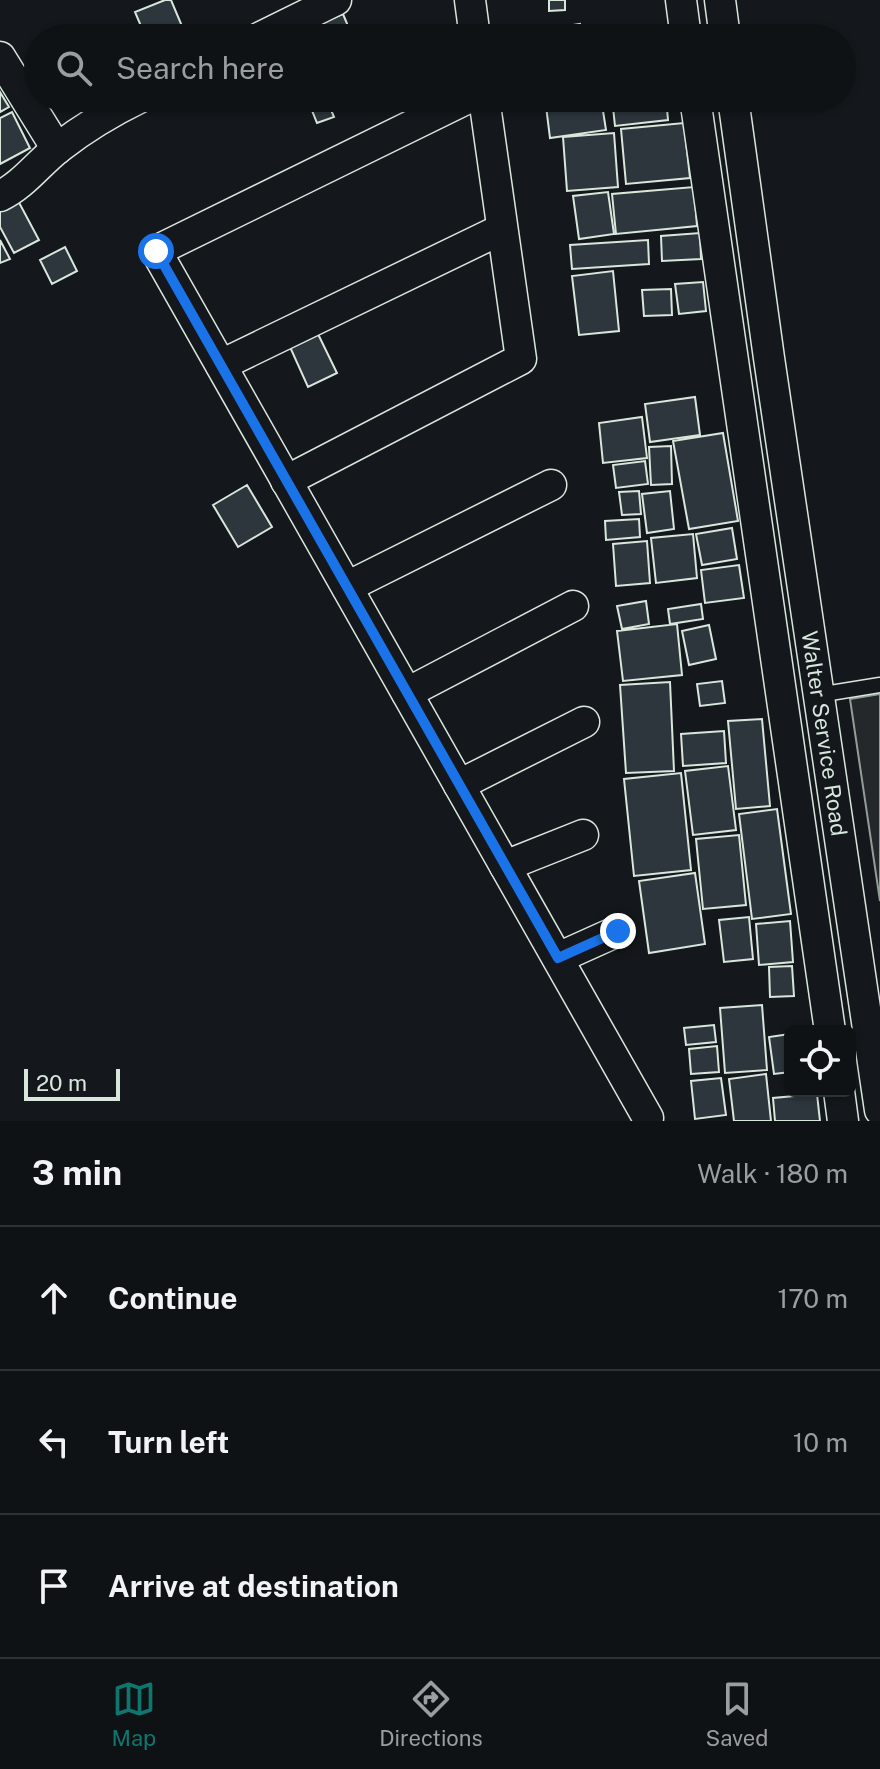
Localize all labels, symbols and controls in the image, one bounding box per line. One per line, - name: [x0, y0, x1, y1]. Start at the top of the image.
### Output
- search box: [24, 24, 856, 112]
- icon: search: [52, 46, 96, 90]
- text: Search here: [116, 50, 284, 86]
- route start: [138, 233, 174, 269]
- street label: Walter Service Road: [796, 629, 852, 838]
- route end: [600, 913, 636, 949]
- map controls: [784, 1025, 856, 1097]
- button: locate: [784, 1025, 856, 1097]
- scale bar: [24, 1065, 120, 1101]
- text: 20 m: [36, 1070, 87, 1096]
- text: 3 min: [32, 1153, 122, 1193]
- text: Walk · 180 m: [697, 1158, 848, 1189]
- icon: ahead: [32, 1276, 76, 1320]
- text: Continue: [108, 1280, 238, 1316]
- text: 170 m: [778, 1283, 848, 1314]
- icon: left: [32, 1420, 76, 1464]
- text: Turn left: [108, 1424, 229, 1460]
- text: 10 m: [793, 1427, 848, 1458]
- icon: arrive: [32, 1564, 76, 1608]
- text: Arrive at destination: [108, 1568, 399, 1604]
- tab: Map: [112, 1677, 156, 1751]
- tab: Directions: [379, 1677, 483, 1751]
- tab: Saved: [706, 1677, 768, 1751]

